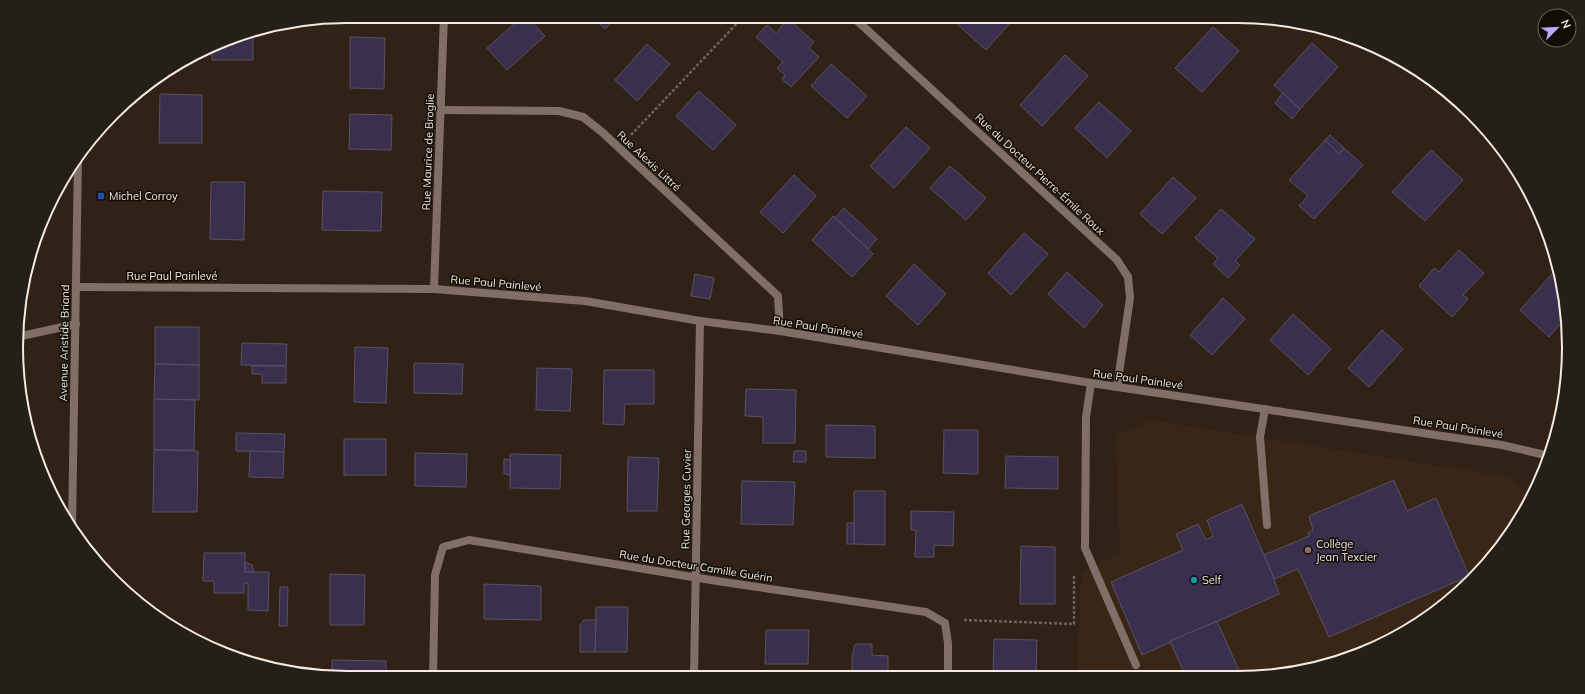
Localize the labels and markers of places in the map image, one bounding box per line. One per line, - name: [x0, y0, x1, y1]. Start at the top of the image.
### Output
- place label: Michel Corroy: [109, 189, 178, 203]
- marker: Michel Corroy: [96, 191, 106, 201]
- place label: Collège Jean Texcier: [1316, 537, 1377, 564]
- marker: Collège Jean Texcier: [1303, 545, 1313, 555]
- place label: Self: [1202, 573, 1221, 587]
- marker: Self: [1189, 575, 1199, 585]

